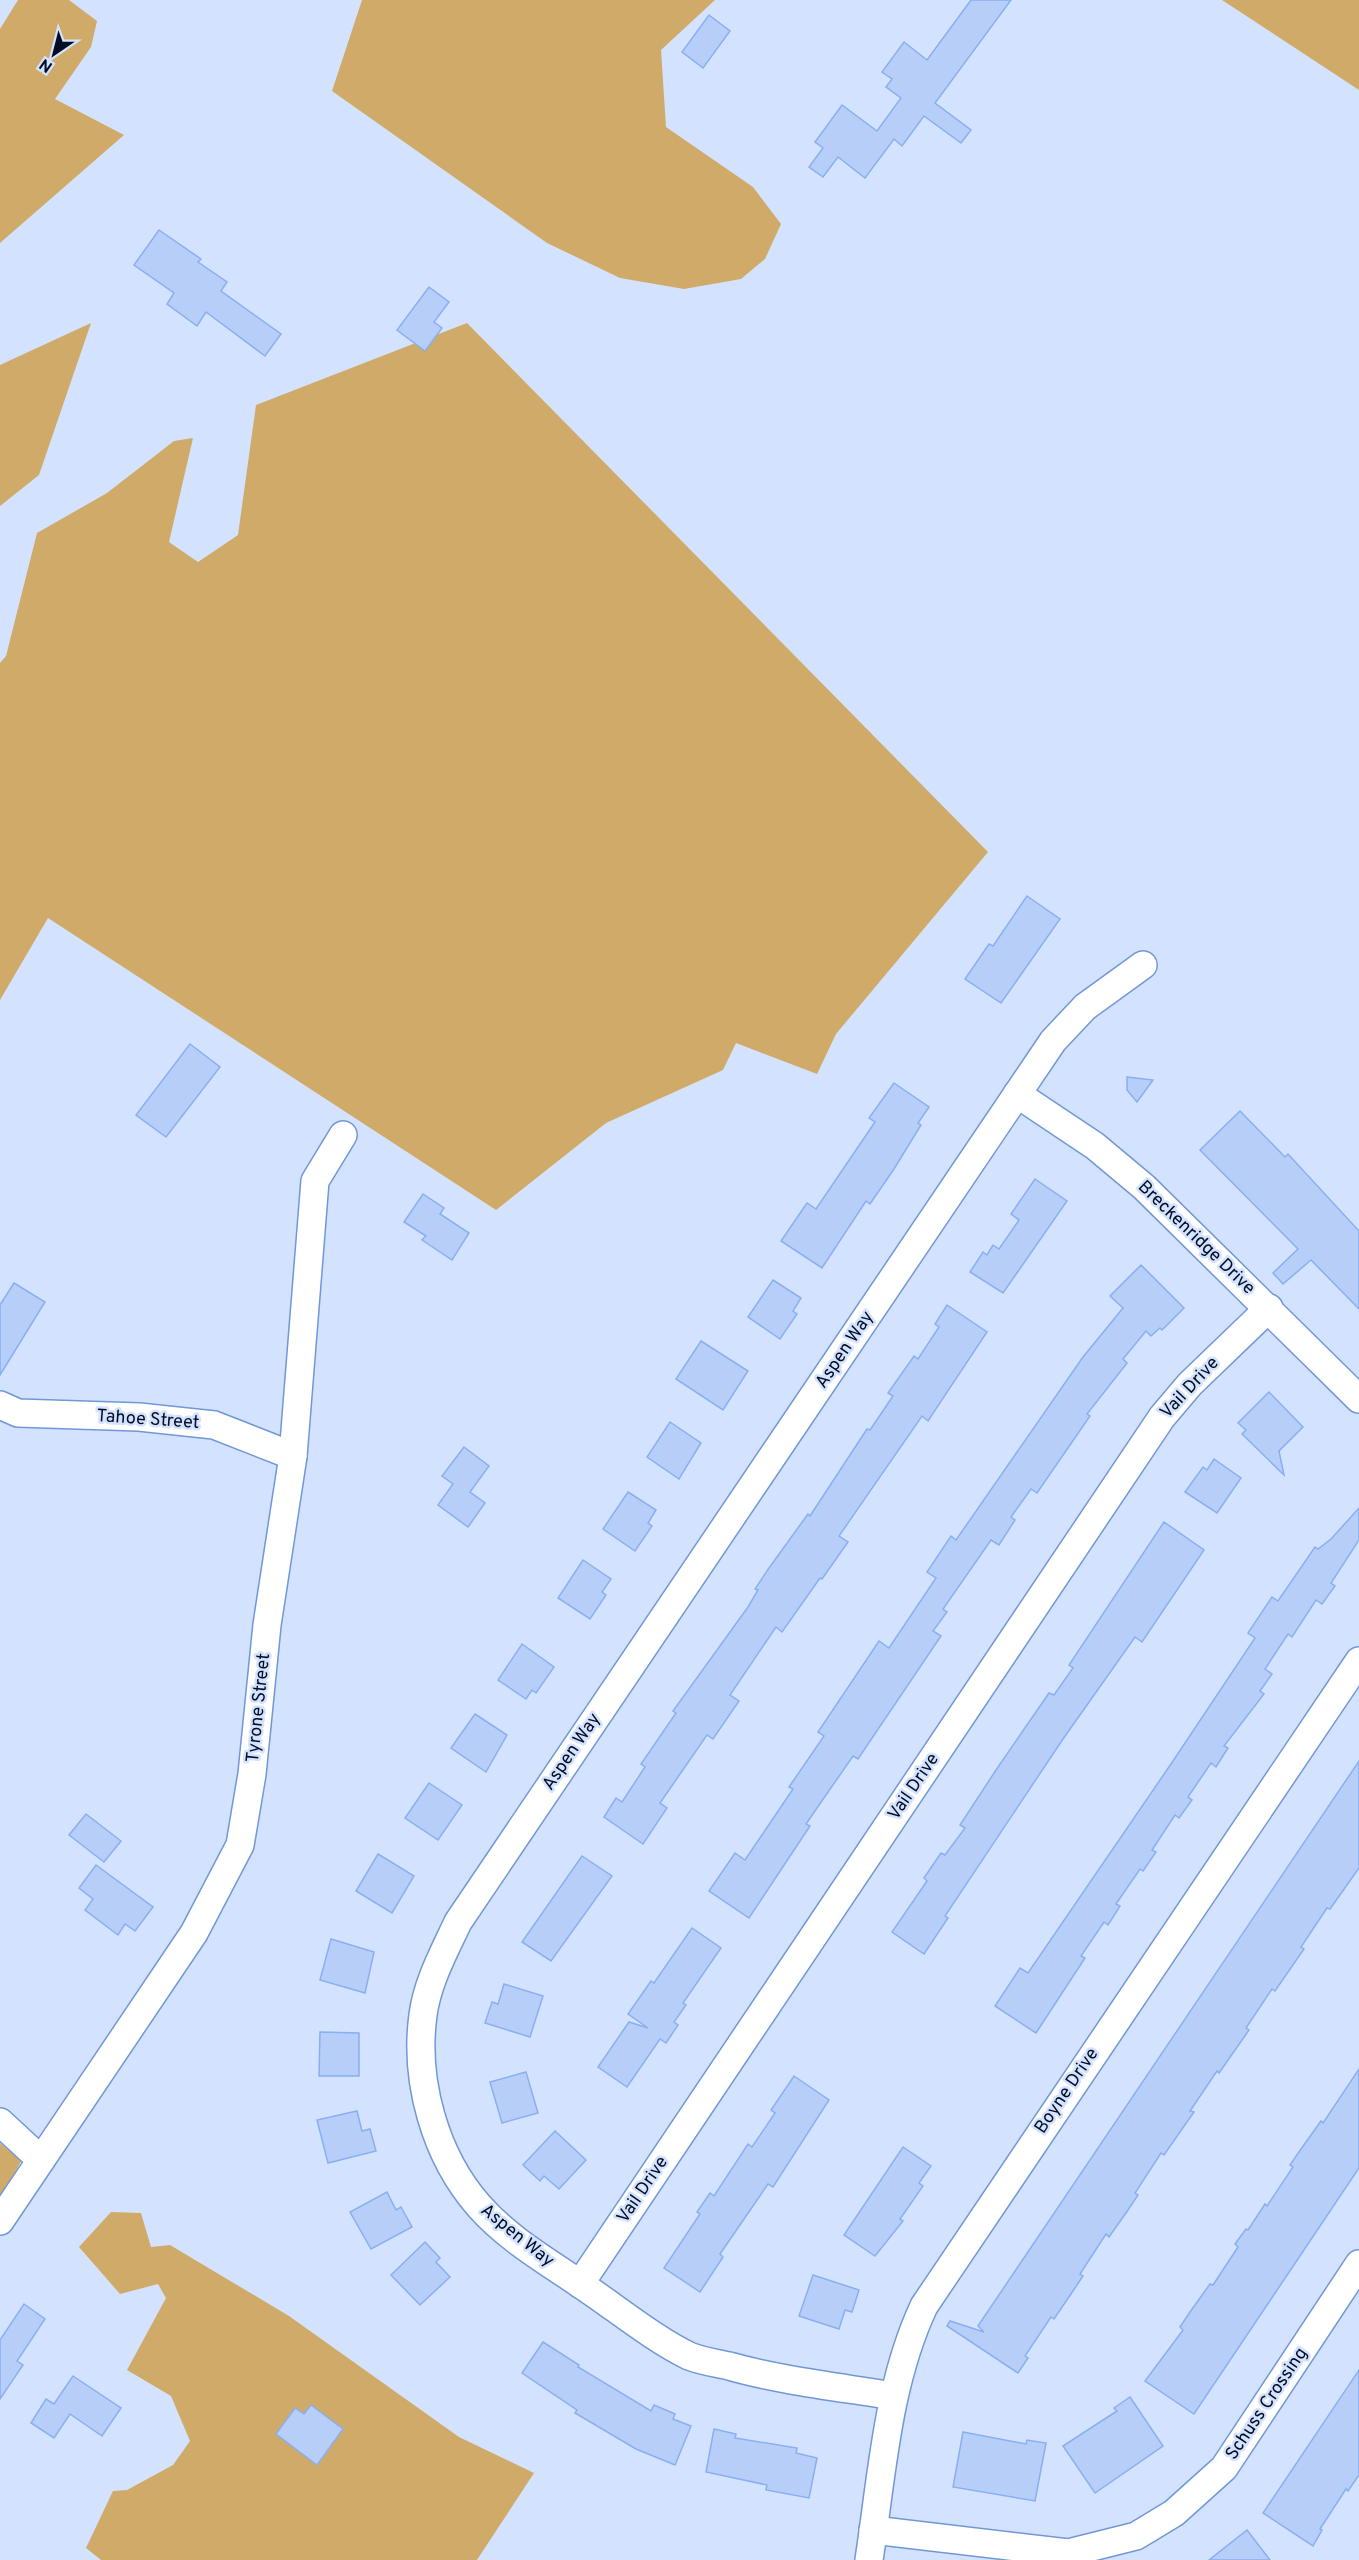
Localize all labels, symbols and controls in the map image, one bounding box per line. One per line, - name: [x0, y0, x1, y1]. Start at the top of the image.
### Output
- north arrow: [24, 24, 84, 84]
- text: N: [36, 53, 57, 76]
- street label: Breckenridge Drive: [1132, 1176, 1260, 1300]
- street label: Aspen Way: [811, 1307, 879, 1393]
- street label: Vail Drive: [1156, 1352, 1224, 1424]
- street label: Tahoe Street: [96, 1405, 200, 1435]
- street label: Tyrone Street: [242, 1652, 276, 1764]
- street label: Aspen Way: [538, 1709, 606, 1795]
- street label: Vail Drive: [883, 1749, 945, 1825]
- street label: Boyne Drive: [1030, 2044, 1104, 2138]
- street label: Vail Drive: [612, 2152, 674, 2228]
- street label: Aspen Way: [475, 2199, 559, 2273]
- street label: Schuss Crossing: [1221, 2343, 1313, 2465]

